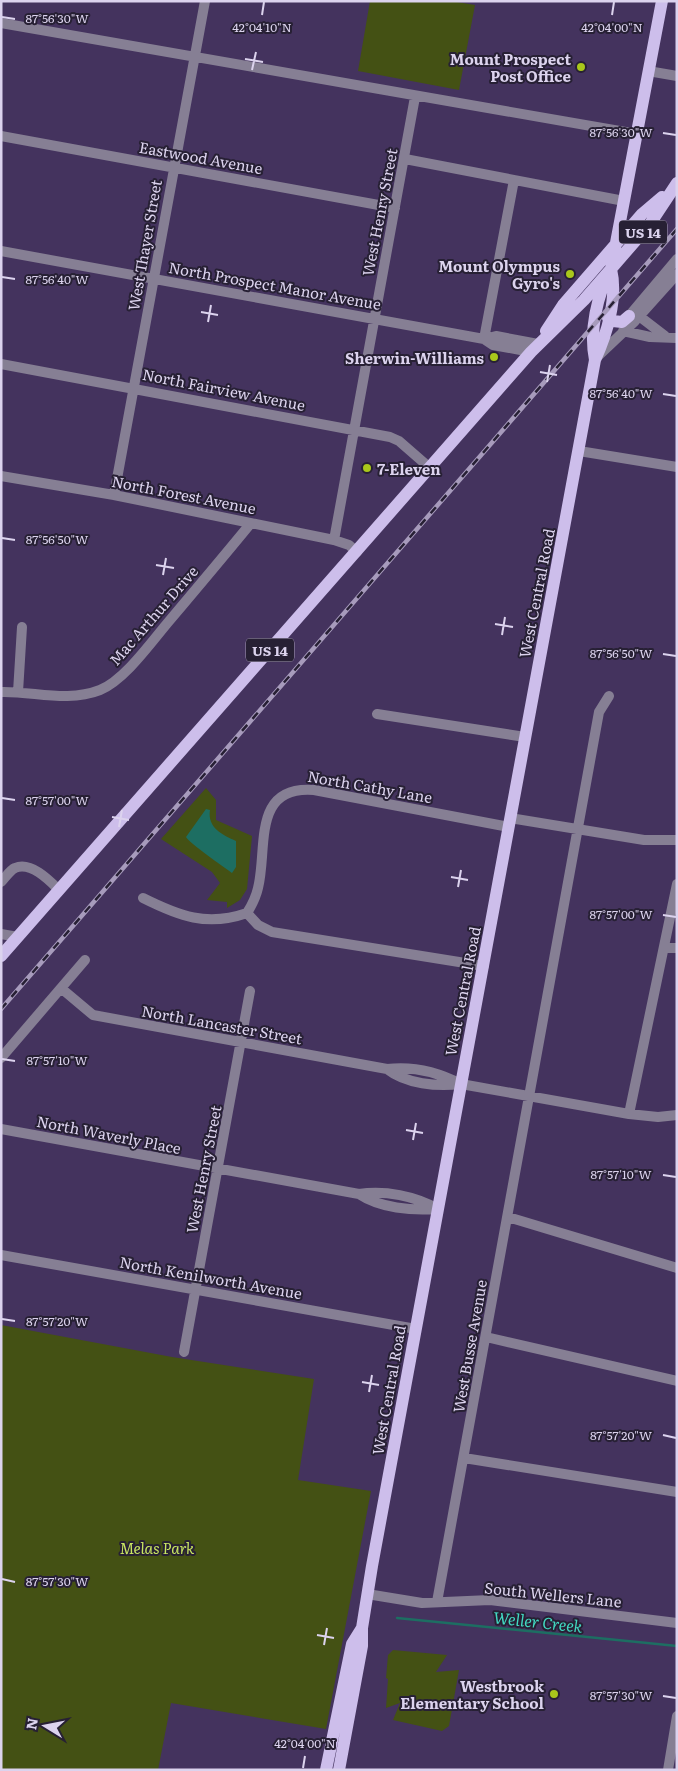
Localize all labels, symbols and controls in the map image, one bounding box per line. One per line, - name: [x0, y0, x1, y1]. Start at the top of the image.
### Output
- text: 87°56'30"W: [25, 9, 89, 27]
- text: 42°04'10"N: [232, 18, 292, 36]
- text: 42°04'00"N: [581, 18, 643, 36]
- place label: Mount Prospect Post Office: [450, 47, 571, 87]
- marker: Mount Prospect Post Office: [575, 61, 587, 73]
- text: 87°56'30"W: [589, 123, 653, 141]
- street label: Eastwood Avenue: [137, 135, 265, 179]
- street label: West Henry Street: [355, 146, 403, 278]
- street label: West Thayer Street: [121, 178, 167, 312]
- road number: US 14: [619, 220, 667, 243]
- place label: Mount Olympus Gyro's: [438, 254, 561, 294]
- street label: North Prospect Manor Avenue: [167, 255, 383, 315]
- marker: Mount Olympus Gyro's: [564, 268, 576, 280]
- text: 87°56'40"W: [25, 270, 89, 288]
- place label: Sherwin-Williams: [345, 346, 485, 369]
- marker: Sherwin-Williams: [488, 351, 500, 363]
- street label: North Fairview Avenue: [141, 362, 308, 416]
- text: 87°56'40"W: [589, 384, 653, 402]
- place label: 7-Eleven: [377, 457, 441, 480]
- marker: 7-Eleven: [361, 462, 373, 474]
- street label: North Forest Avenue: [110, 469, 258, 519]
- street label: West Central Road: [512, 526, 560, 660]
- text: 87°56'50"W: [26, 530, 88, 548]
- street label: Mac Arthur Drive: [103, 560, 203, 670]
- road number: US 14: [246, 638, 294, 662]
- text: 87°56'50"W: [590, 644, 652, 662]
- street label: North Cathy Lane: [306, 764, 434, 808]
- text: 87°57'00"W: [25, 791, 89, 809]
- text: 87°57'00"W: [589, 905, 653, 923]
- street label: West Central Road: [438, 924, 486, 1058]
- street label: North Lancaster Street: [140, 999, 304, 1049]
- text: 87°57'10"W: [26, 1051, 88, 1069]
- street label: West Henry Street: [179, 1103, 227, 1235]
- street label: North Waverly Place: [35, 1109, 183, 1159]
- text: 87°57'10"W: [590, 1165, 652, 1183]
- street label: North Kenilworth Avenue: [118, 1250, 304, 1304]
- street label: West Busse Avenue: [446, 1277, 492, 1414]
- text: 87°57'20"W: [26, 1312, 88, 1330]
- street label: West Central Road: [365, 1323, 411, 1457]
- text: 87°57'20"W: [590, 1426, 652, 1444]
- park label: Melas Park: [120, 1536, 195, 1559]
- text: 87°57'30"W: [26, 1572, 88, 1590]
- street label: South Wellers Lane: [483, 1575, 623, 1613]
- water label: Weller Creek: [492, 1604, 584, 1638]
- place label: Westbrook Elementary School: [400, 1674, 545, 1714]
- text: 87°57'30"W: [590, 1686, 652, 1704]
- marker: Westbrook Elementary School: [548, 1688, 560, 1700]
- north arrow: [20, 1701, 70, 1751]
- text: N: [20, 1716, 42, 1731]
- text: 42°04'00"N: [274, 1734, 336, 1752]

